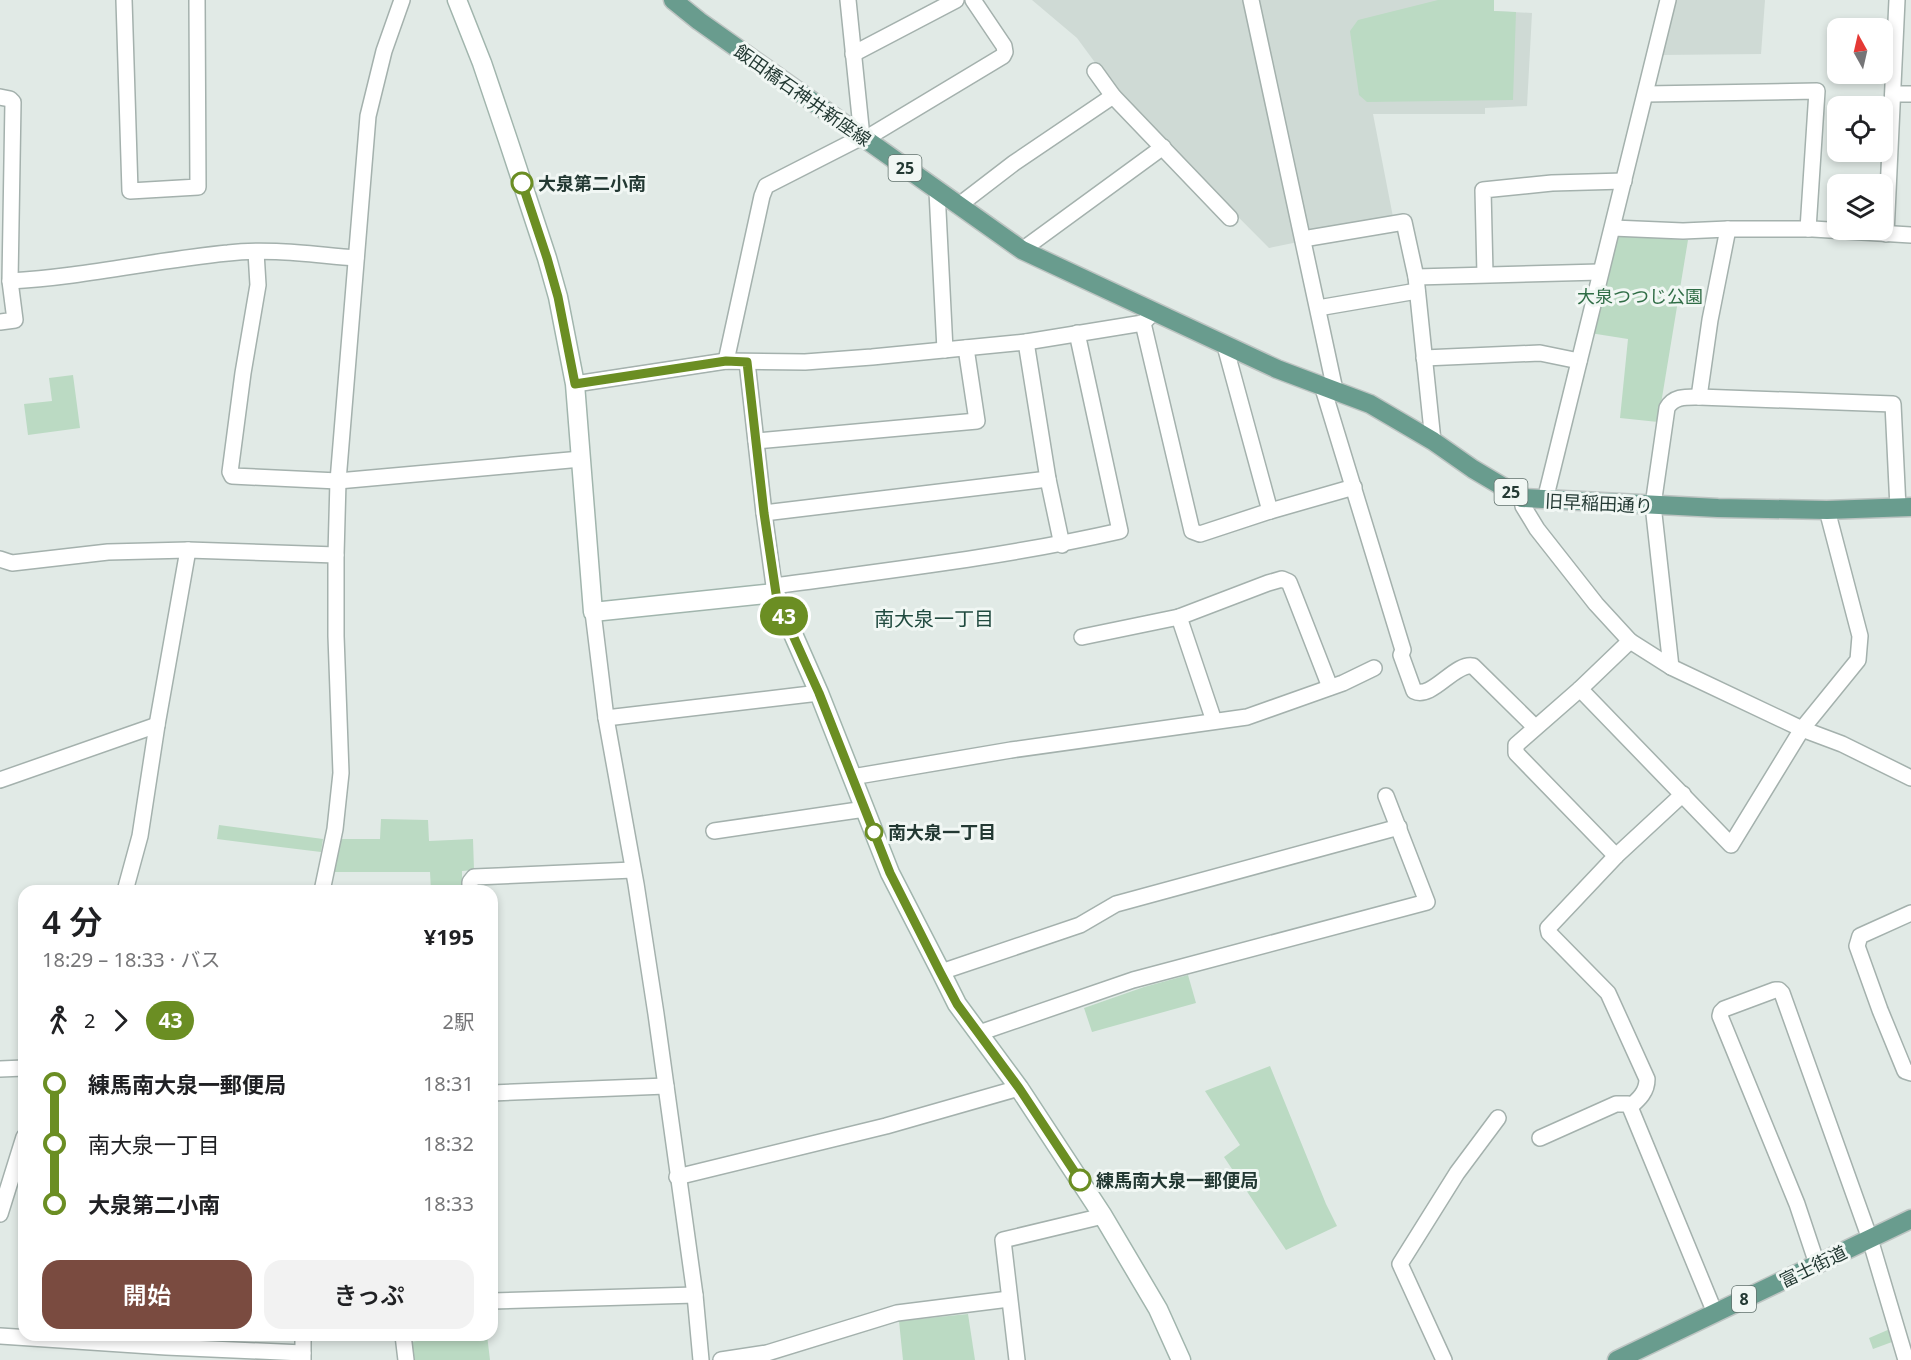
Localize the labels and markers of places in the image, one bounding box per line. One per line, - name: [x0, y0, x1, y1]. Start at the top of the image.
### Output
- place label: 大泉第二小南: [538, 171, 646, 195]
- marker: 大泉第二小南: [511, 172, 533, 194]
- place label: 南大泉一丁目: [888, 820, 996, 844]
- marker: 南大泉一丁目: [865, 823, 883, 841]
- place label: 練馬南大泉一郵便局: [1096, 1168, 1258, 1192]
- marker: 練馬南大泉一郵便局: [1069, 1169, 1091, 1191]

